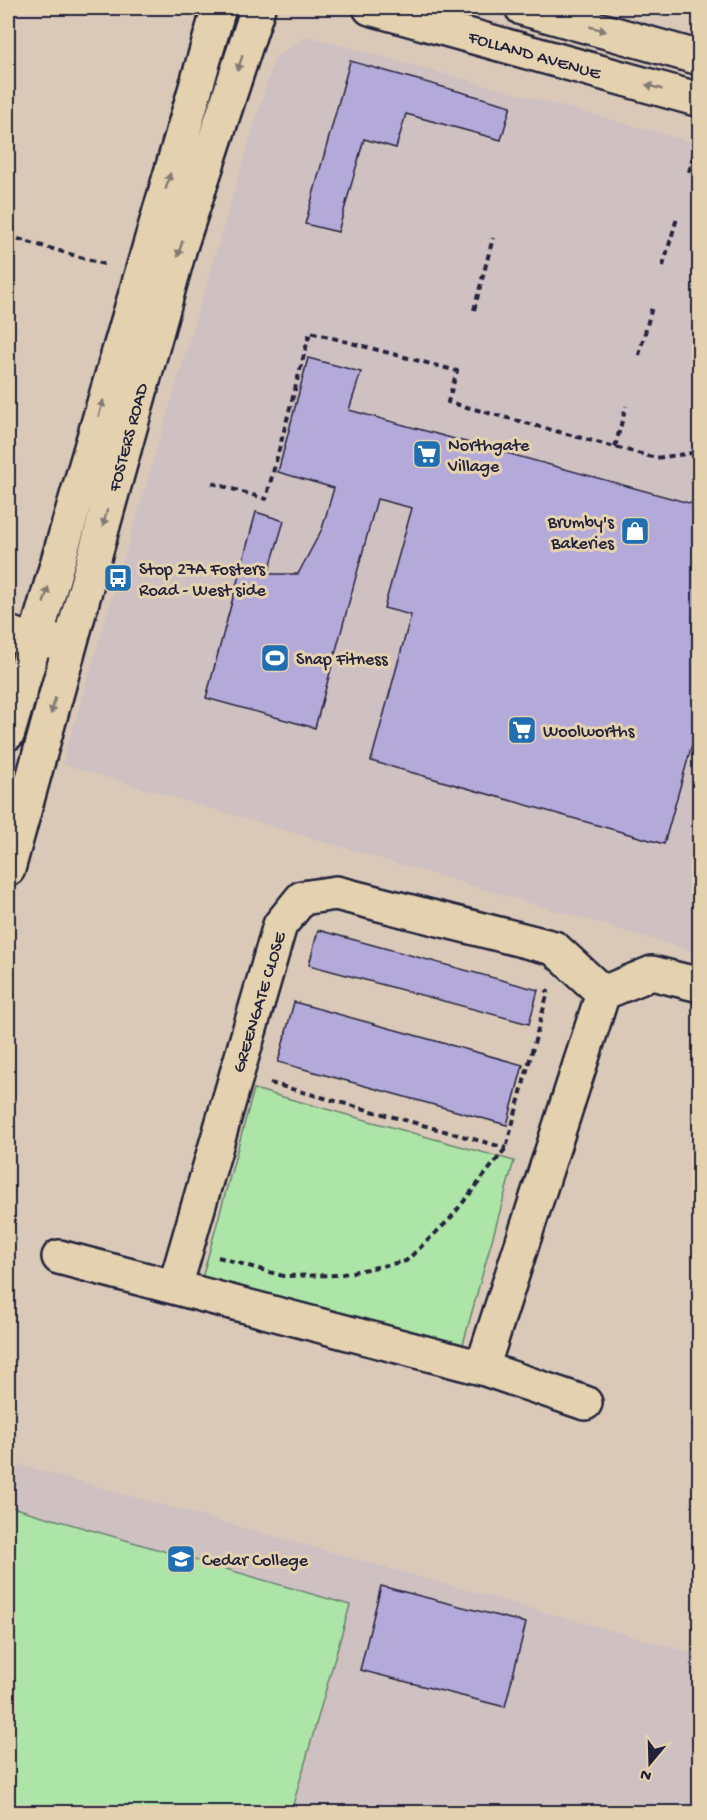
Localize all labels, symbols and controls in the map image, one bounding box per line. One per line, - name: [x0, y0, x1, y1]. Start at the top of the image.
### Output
- one-way arrow: [589, 25, 607, 34]
- street label: FOLLAND AVENUE: [465, 27, 604, 86]
- one-way arrow: [234, 54, 244, 72]
- one-way arrow: [644, 82, 662, 91]
- one-way arrow: [164, 172, 173, 190]
- one-way arrow: [175, 240, 184, 258]
- street label: FOSTERS ROAD: [105, 381, 154, 495]
- one-way arrow: [97, 399, 106, 417]
- place label: Northgate Village: [447, 436, 530, 478]
- supermarket icon: Northgate Village: [411, 438, 443, 470]
- one-way arrow: [100, 509, 109, 527]
- place label: Brumby's Bakeries: [547, 513, 615, 555]
- shop icon: Brumby's Bakeries: [619, 515, 651, 547]
- place label: Stop 27A Fosters Road - West side: [139, 560, 266, 602]
- bus stop icon: Stop 27A Fosters Road - West side: [102, 562, 134, 594]
- one-way arrow: [42, 586, 51, 604]
- sports icon: Snap Fitness: [259, 642, 291, 674]
- place label: Snap Fitness: [296, 650, 389, 671]
- one-way arrow: [48, 697, 57, 715]
- supermarket icon: Woolworths: [506, 714, 538, 746]
- place label: Woolworths: [543, 722, 636, 743]
- street label: GREENGATE CLOSE: [229, 929, 292, 1076]
- school or university icon: Cedar College: [165, 1543, 197, 1575]
- place label: Cedar College: [202, 1551, 309, 1572]
- north arrow: [620, 1733, 680, 1793]
- text: N: [638, 1763, 654, 1785]

